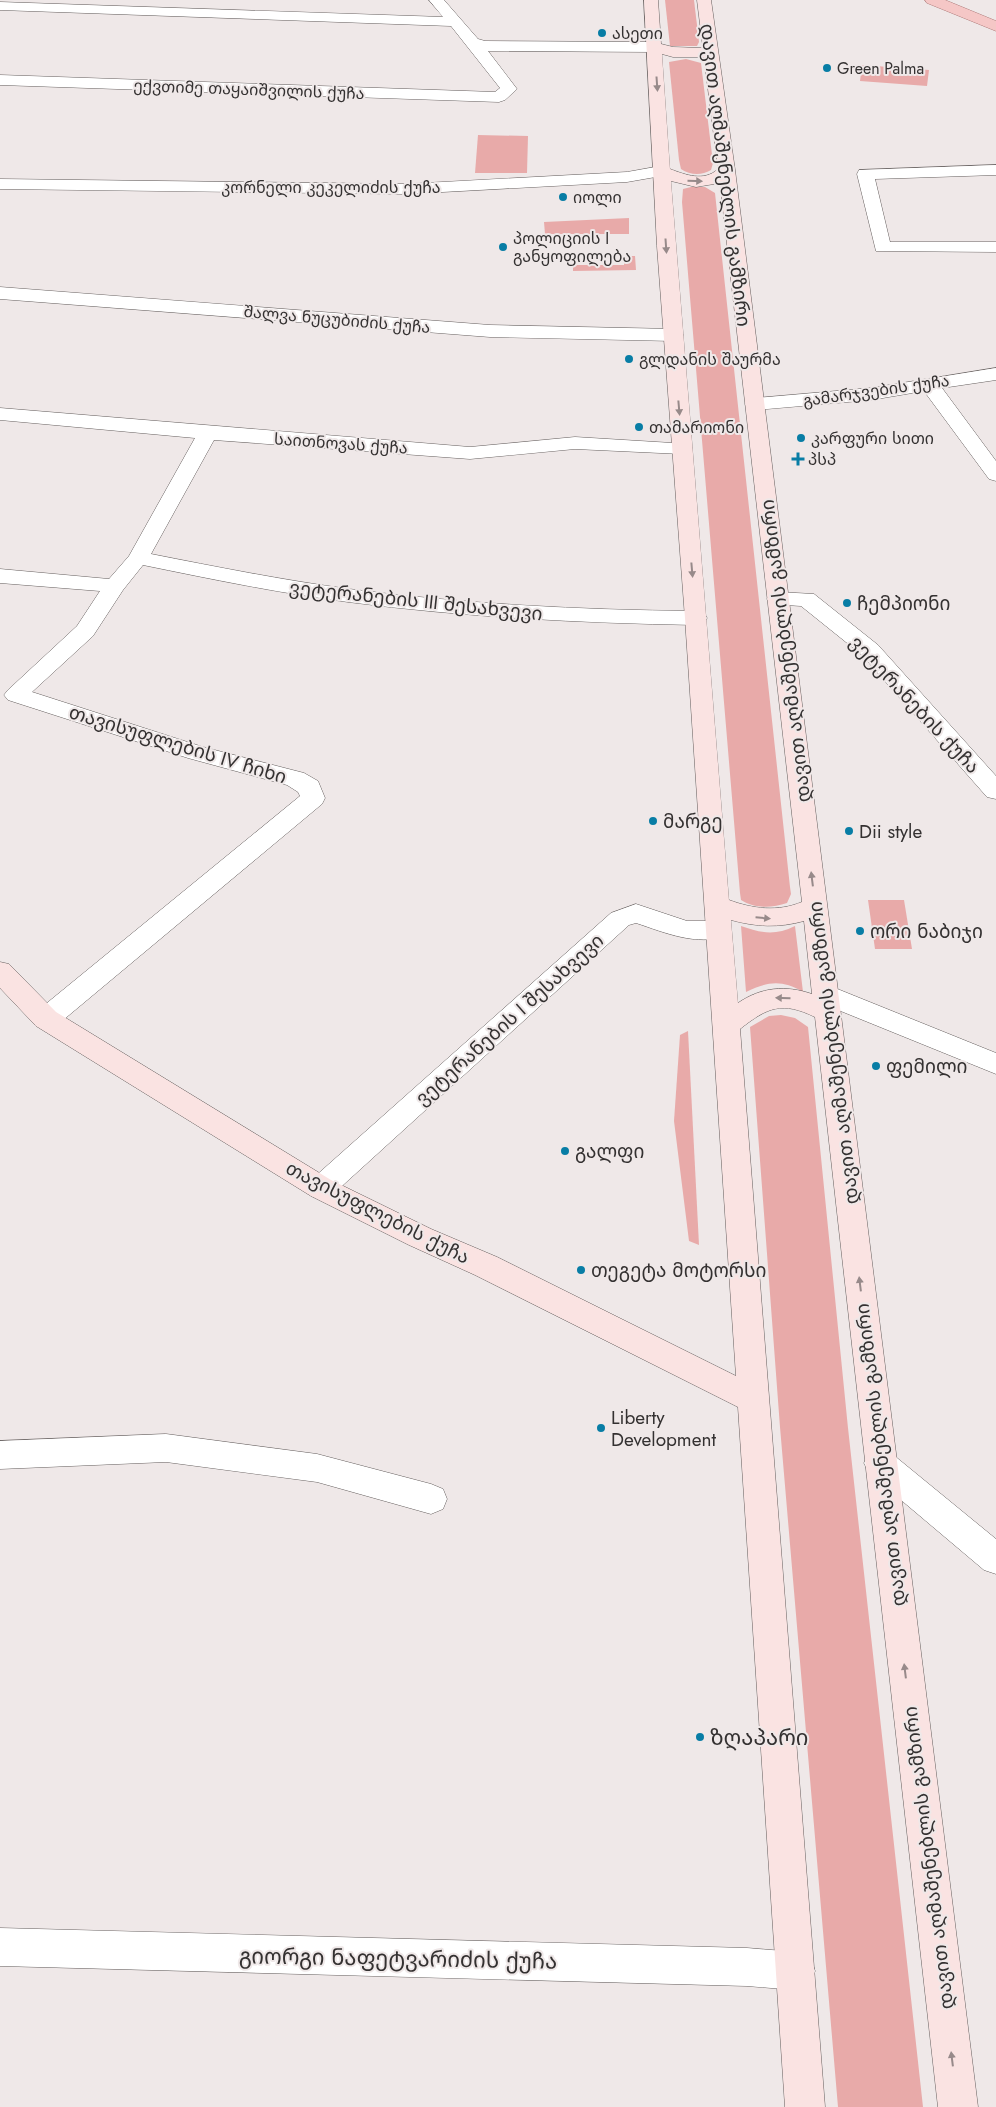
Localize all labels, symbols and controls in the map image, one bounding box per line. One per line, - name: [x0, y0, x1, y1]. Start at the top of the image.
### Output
- place label: ასეთი: [612, 22, 663, 45]
- street label: დავით აღმაშენებლის გამზირი: [694, 22, 757, 328]
- marker: ასეთი: [596, 27, 608, 39]
- place label: Green Palma: [837, 57, 924, 80]
- marker: Green Palma: [821, 62, 833, 74]
- street label: ექვთიმე თაყაიშვილის ქუჩა: [133, 74, 365, 105]
- one-way arrow: [653, 76, 661, 92]
- street label: კორნელი კეკელიძის ქუჩა: [221, 176, 441, 199]
- one-way arrow: [687, 177, 703, 185]
- place label: იოლი: [573, 186, 622, 209]
- marker: იოლი: [557, 191, 569, 203]
- place label: პოლიციის I განყოფილება: [513, 227, 631, 268]
- one-way arrow: [663, 238, 671, 254]
- marker: პოლიციის I განყოფილება: [497, 241, 509, 253]
- street label: შალვა ნუცუბიძის ქუჩა: [243, 300, 431, 339]
- place label: გლდანის შაურმა: [639, 348, 781, 371]
- marker: გლდანის შაურმა: [623, 353, 635, 365]
- street label: გამარჯვების ქუჩა: [801, 369, 951, 412]
- one-way arrow: [675, 400, 683, 416]
- place label: თამარიონი: [649, 416, 744, 439]
- marker: თამარიონი: [633, 421, 645, 433]
- street label: საითნოვას ქუჩა: [273, 427, 408, 460]
- place label: კარფური სითი: [811, 427, 934, 450]
- marker: კარფური სითი: [795, 432, 807, 444]
- place label: პსპ: [808, 448, 836, 471]
- marker: პსპ: [792, 453, 804, 465]
- street label: დავით აღმაშენებლის გამზირი: [754, 498, 817, 804]
- one-way arrow: [688, 562, 696, 578]
- street label: ვეტერანების III შესახვევი: [288, 574, 544, 627]
- place label: ჩემპიონი: [857, 590, 951, 617]
- marker: ჩემპიონი: [841, 597, 853, 609]
- street label: ვეტერანების ქუჩა: [843, 629, 986, 779]
- street label: თავისუფლების IV ჩიხი: [66, 698, 290, 790]
- place label: მარგე: [663, 808, 723, 835]
- marker: მარგე: [647, 815, 659, 827]
- place label: Dii style: [859, 818, 922, 845]
- marker: Dii style: [843, 825, 855, 837]
- one-way arrow: [808, 871, 816, 887]
- street label: დავით აღმაშენებლის გამზირი: [802, 900, 865, 1206]
- one-way arrow: [755, 914, 771, 922]
- place label: ორი ნაბიჯი: [870, 918, 983, 945]
- marker: ორი ნაბიჯი: [854, 925, 866, 937]
- street label: ვეტერანების I შესახვევი: [409, 927, 610, 1112]
- one-way arrow: [774, 993, 790, 1001]
- place label: ფემილი: [886, 1053, 968, 1080]
- marker: ფემილი: [870, 1060, 882, 1072]
- place label: გალფი: [575, 1138, 644, 1165]
- marker: გალფი: [559, 1145, 571, 1157]
- street label: თავისუფლების ქუჩა: [281, 1154, 474, 1271]
- place label: თეგეტა მოტორსი: [591, 1257, 766, 1284]
- marker: თეგეტა მოტორსი: [575, 1264, 587, 1276]
- one-way arrow: [856, 1276, 864, 1292]
- street label: დავით აღმაშენებლის გამზირი: [849, 1302, 912, 1608]
- place label: Liberty Development: [611, 1404, 716, 1453]
- marker: Liberty Development: [595, 1422, 607, 1434]
- one-way arrow: [901, 1663, 909, 1679]
- street label: დავით აღმაშენებლის გამზირი: [897, 1705, 960, 2011]
- place label: ზღაპარი: [710, 1721, 808, 1753]
- marker: ზღაპარი: [694, 1731, 706, 1743]
- street label: გიორგი ნაფეტვარიძის ქუჩა: [239, 1939, 557, 1977]
- one-way arrow: [948, 2050, 956, 2066]

